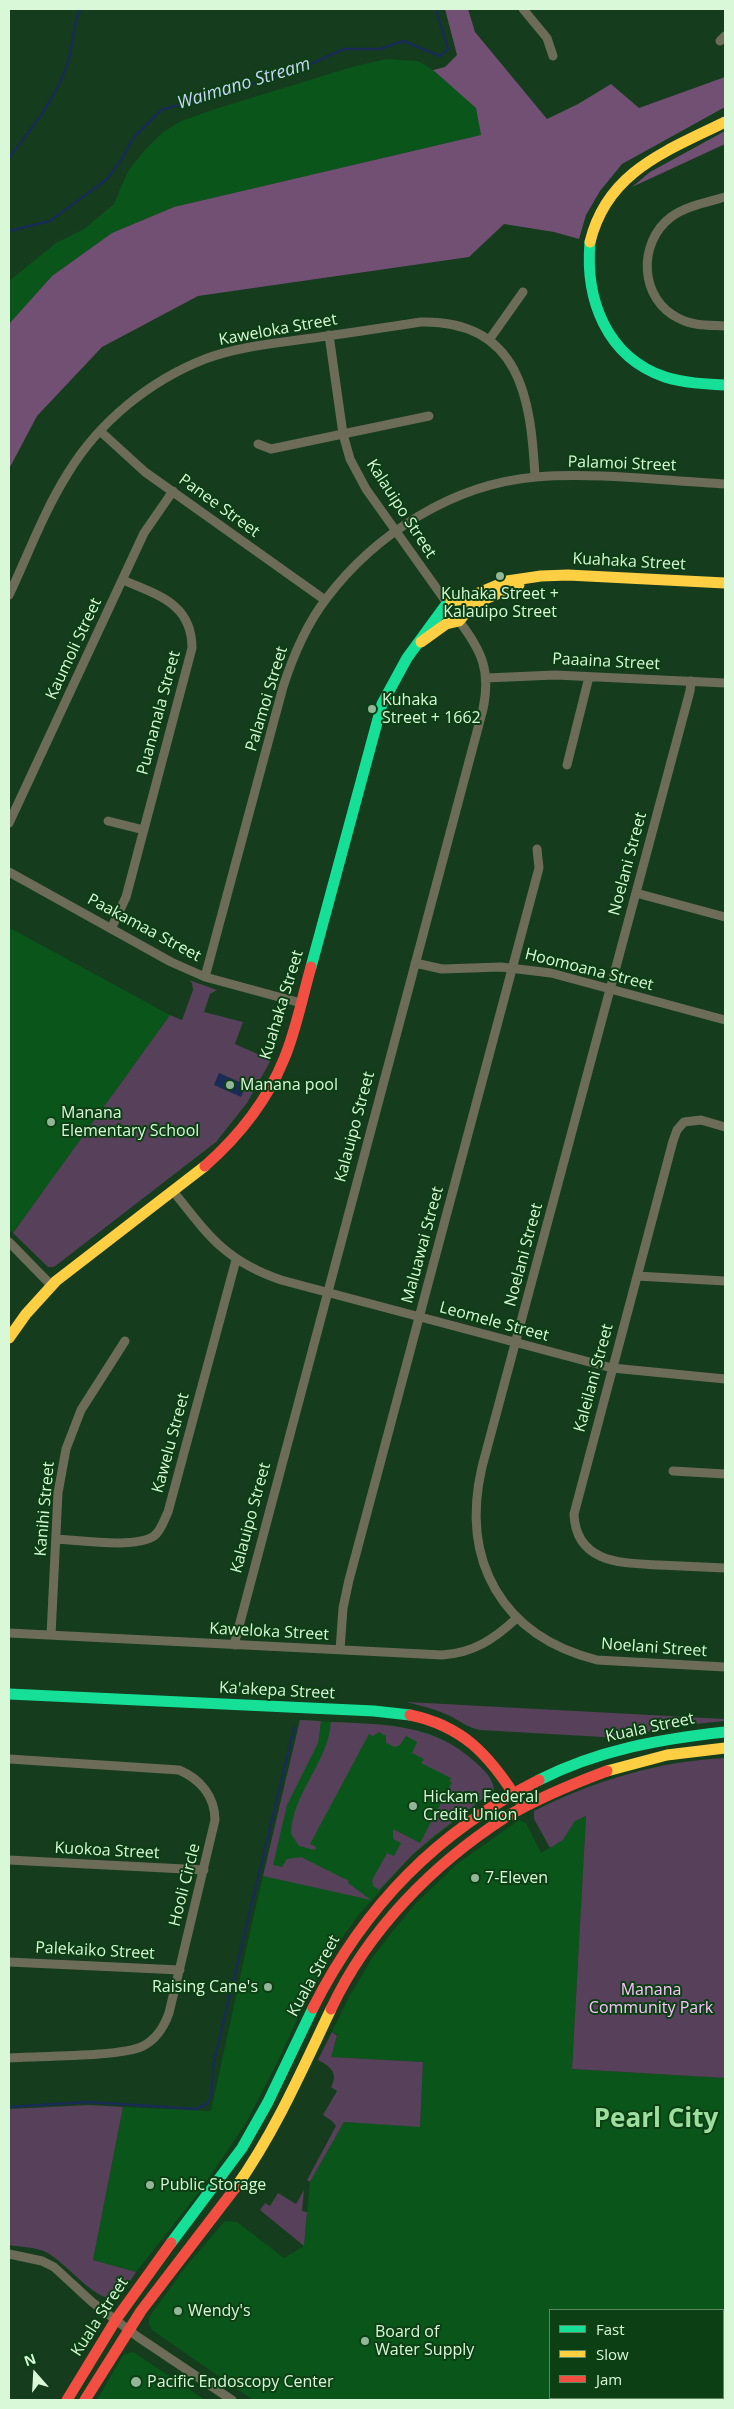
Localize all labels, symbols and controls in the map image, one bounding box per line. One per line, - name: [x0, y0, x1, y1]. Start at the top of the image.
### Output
- water label: Waimano Stream: [175, 53, 313, 115]
- street label: Kaweloka Street: [217, 310, 339, 350]
- street label: Palamoi Street: [567, 453, 677, 475]
- street label: Kalauipo Street: [362, 456, 440, 562]
- street label: Panee Street: [175, 470, 263, 542]
- street label: Kuahaka Street: [572, 549, 686, 575]
- marker: Kuhaka Street + Kalauipo Street: [494, 570, 506, 582]
- place label: Kuhaka Street + Kalauipo Street: [441, 584, 559, 622]
- street label: Kaumoli Street: [42, 595, 106, 703]
- street label: Palamoi Street: [242, 644, 292, 754]
- street label: Puananala Street: [133, 649, 185, 777]
- street label: Paaaina Street: [552, 650, 660, 674]
- place label: Kuhaka Street + 1662: [382, 690, 481, 728]
- marker: Kuhaka Street + 1662: [366, 703, 378, 715]
- street label: Noelani Street: [605, 810, 651, 918]
- street label: Paakamaa Street: [84, 890, 204, 966]
- street label: Hoomoana Street: [523, 945, 655, 995]
- street label: Kuahaka Street: [256, 948, 308, 1062]
- street label: Kalauipo Street: [331, 1070, 379, 1184]
- place label: Manana pool: [240, 1075, 338, 1095]
- marker: Manana pool: [224, 1079, 236, 1091]
- place label: Manana Elementary School: [61, 1103, 199, 1141]
- marker: Manana Elementary School: [45, 1116, 57, 1128]
- street label: Maluawai Street: [398, 1184, 448, 1306]
- street label: Noelani Street: [501, 1201, 547, 1309]
- street label: Leomele Street: [437, 1298, 551, 1346]
- street label: Kaleilani Street: [570, 1322, 618, 1434]
- street label: Kawelu Street: [148, 1391, 194, 1495]
- street label: Kanihi Street: [31, 1461, 59, 1557]
- street label: Kalauipo Street: [227, 1461, 275, 1575]
- street label: Kaweloka Street: [209, 1619, 329, 1645]
- street label: Noelani Street: [600, 1635, 708, 1661]
- street label: Ka'akepa Street: [219, 1678, 335, 1704]
- street label: Kuala Street: [604, 1709, 696, 1747]
- place label: Hickam Federal Credit Union: [423, 1787, 538, 1825]
- marker: Hickam Federal Credit Union: [407, 1800, 419, 1812]
- street label: Kuokoa Street: [54, 1839, 160, 1863]
- street label: Hooli Circle: [165, 1842, 205, 1928]
- place label: 7-Eleven: [485, 1868, 548, 1888]
- marker: 7-Eleven: [469, 1872, 481, 1884]
- street label: Kuala Street: [284, 1932, 344, 2020]
- street label: Palekaiko Street: [35, 1938, 155, 1964]
- place label: Raising Cane's: [152, 1977, 258, 1997]
- park label: Manana Community Park: [589, 1980, 713, 2018]
- marker: Raising Cane's: [262, 1981, 274, 1993]
- district label: Pearl City: [594, 2104, 718, 2136]
- place label: Public Storage: [160, 2175, 266, 2195]
- marker: Public Storage: [144, 2179, 156, 2191]
- street label: Kuala Street: [67, 2274, 133, 2360]
- place label: Wendy's: [188, 2301, 251, 2321]
- marker: Wendy's: [172, 2305, 184, 2317]
- legend: [549, 2309, 724, 2399]
- text: Fast: [596, 2319, 625, 2339]
- place label: Board of Water Supply: [375, 2322, 474, 2360]
- marker: Board of Water Supply: [359, 2335, 371, 2347]
- text: Slow: [596, 2344, 629, 2364]
- north arrow: [10, 2349, 60, 2399]
- text: N: [21, 2349, 38, 2370]
- text: Jam: [596, 2369, 622, 2389]
- place label: Pacific Endoscopy Center: [147, 2372, 334, 2392]
- marker: Pacific Endoscopy Center: [129, 2375, 143, 2389]

